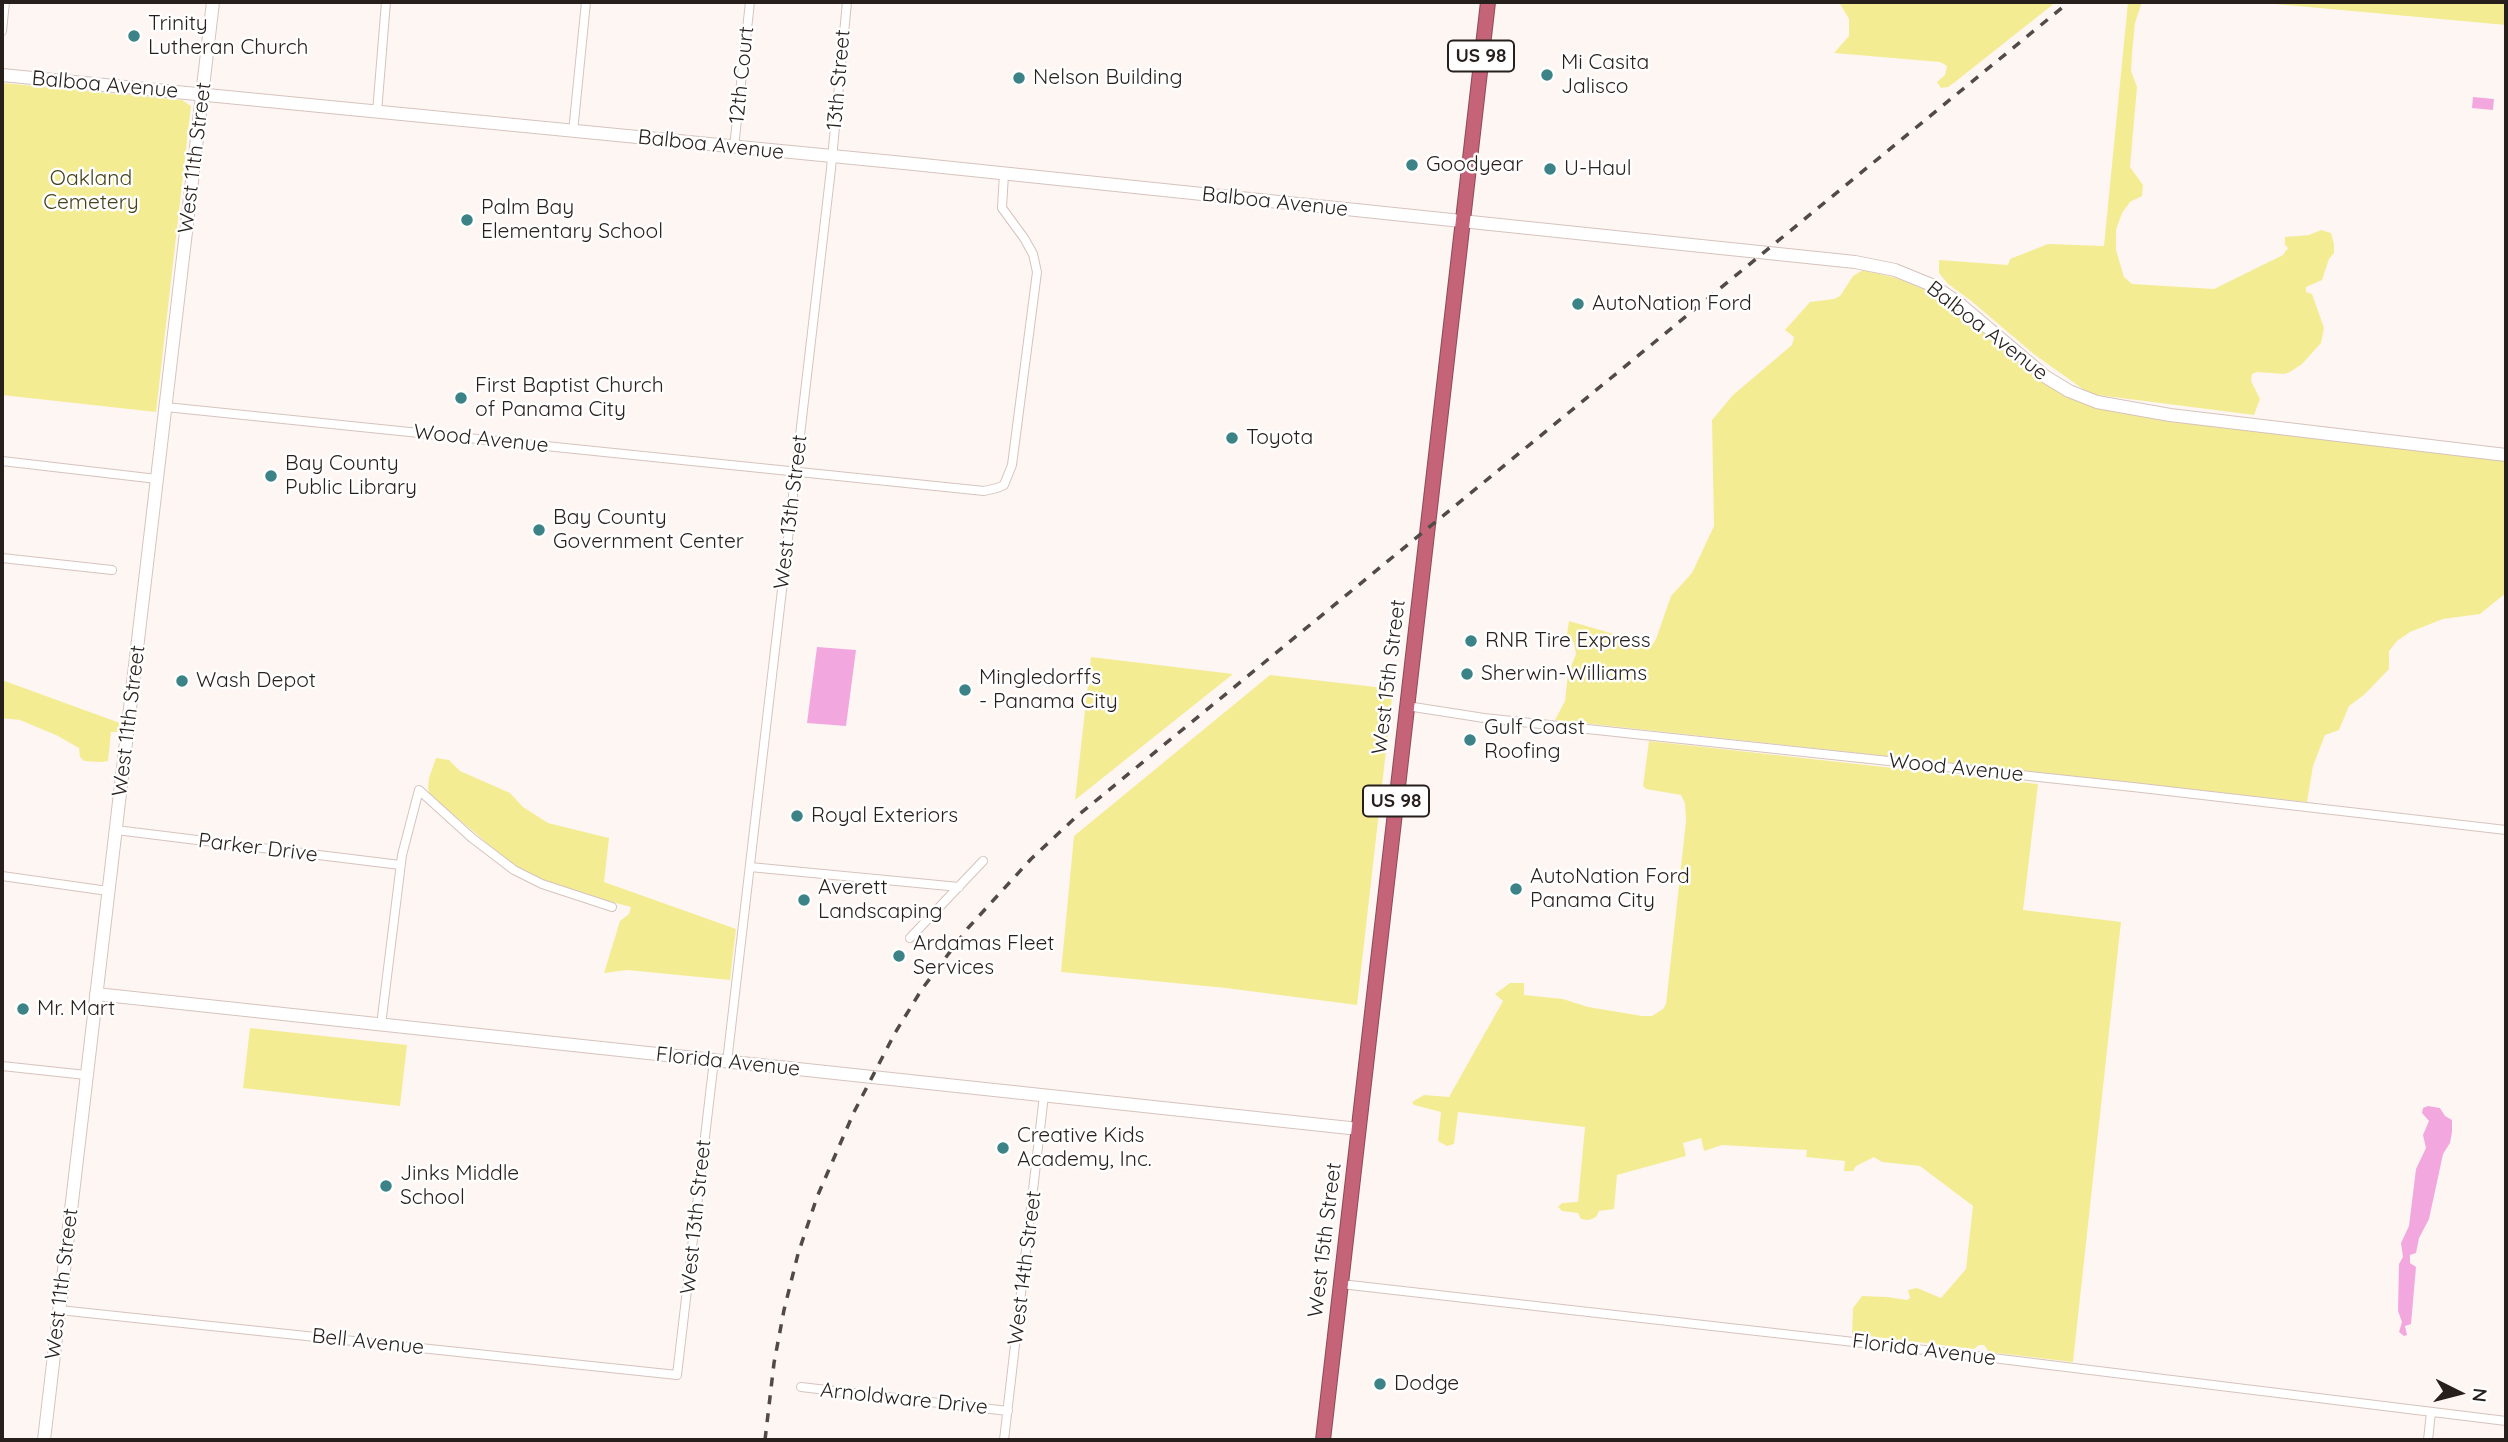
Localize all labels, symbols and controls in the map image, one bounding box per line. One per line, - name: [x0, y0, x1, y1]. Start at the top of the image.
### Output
- place label: Trinity Lutheran Church: [148, 11, 308, 61]
- street label: 12th Court: [724, 25, 760, 125]
- marker: Trinity Lutheran Church: [126, 28, 142, 44]
- street label: 13th Street: [822, 29, 856, 131]
- road number: US 98: [1448, 40, 1514, 72]
- place label: Mi Casita Jalisco: [1561, 50, 1649, 100]
- place label: Nelson Building: [1033, 65, 1183, 91]
- street label: Balboa Avenue: [31, 66, 179, 104]
- marker: Mi Casita Jalisco: [1539, 67, 1555, 83]
- marker: Nelson Building: [1011, 70, 1027, 86]
- street label: West 11th Street: [173, 81, 217, 235]
- street label: Balboa Avenue: [637, 125, 785, 165]
- place label: Goodyear: [1426, 152, 1523, 178]
- place label: U-Haul: [1564, 156, 1632, 182]
- marker: Goodyear: [1404, 157, 1420, 173]
- marker: U-Haul: [1542, 161, 1558, 177]
- park label: Oakland Cemetery: [43, 166, 139, 216]
- street label: Balboa Avenue: [1201, 182, 1349, 222]
- place label: Palm Bay Elementary School: [481, 195, 663, 245]
- marker: Palm Bay Elementary School: [459, 212, 475, 228]
- street label: Balboa Avenue: [1921, 276, 2053, 386]
- place label: AutoNation Ford: [1592, 291, 1752, 317]
- marker: AutoNation Ford: [1570, 296, 1586, 312]
- place label: First Baptist Church of Panama City: [475, 373, 664, 423]
- marker: First Baptist Church of Panama City: [453, 390, 469, 406]
- street label: Wood Avenue: [412, 419, 550, 459]
- place label: Toyota: [1246, 425, 1313, 451]
- marker: Toyota: [1224, 430, 1240, 446]
- street label: West 13th Street: [769, 433, 813, 591]
- place label: Bay County Public Library: [285, 451, 417, 501]
- marker: Bay County Public Library: [263, 468, 279, 484]
- place label: Bay County Government Center: [553, 505, 744, 555]
- marker: Bay County Government Center: [531, 522, 547, 538]
- street label: West 15th Street: [1367, 598, 1411, 756]
- place label: RNR Tire Express: [1485, 628, 1651, 654]
- marker: RNR Tire Express: [1463, 633, 1479, 649]
- street label: West 11th Street: [107, 644, 151, 798]
- place label: Sherwin-Williams: [1481, 661, 1647, 687]
- place label: Mingledorffs - Panama City: [979, 665, 1118, 715]
- marker: Sherwin-Williams: [1459, 666, 1475, 682]
- place label: Wash Depot: [196, 668, 316, 694]
- marker: Wash Depot: [174, 673, 190, 689]
- marker: Mingledorffs - Panama City: [957, 682, 973, 698]
- place label: Gulf Coast Roofing: [1484, 715, 1585, 765]
- marker: Gulf Coast Roofing: [1462, 732, 1478, 748]
- street label: Wood Avenue: [1887, 748, 2025, 788]
- road number: US 98: [1363, 786, 1429, 816]
- place label: Royal Exteriors: [811, 803, 958, 829]
- marker: Royal Exteriors: [789, 808, 805, 824]
- street label: Parker Drive: [197, 828, 319, 868]
- place label: AutoNation Ford Panama City: [1530, 864, 1690, 914]
- place label: Averett Landscaping: [818, 875, 943, 925]
- marker: AutoNation Ford Panama City: [1508, 881, 1524, 897]
- marker: Averett Landscaping: [796, 892, 812, 908]
- place label: Ardamas Fleet Services: [913, 931, 1054, 981]
- marker: Ardamas Fleet Services: [891, 948, 907, 964]
- place label: Mr. Mart: [37, 996, 115, 1022]
- marker: Mr. Mart: [15, 1001, 31, 1017]
- street label: Florida Avenue: [655, 1042, 801, 1082]
- place label: Creative Kids Academy, Inc.: [1017, 1123, 1152, 1173]
- street label: West 13th Street: [675, 1138, 717, 1296]
- marker: Creative Kids Academy, Inc.: [995, 1140, 1011, 1156]
- place label: Jinks Middle School: [400, 1161, 519, 1211]
- street label: West 15th Street: [1303, 1161, 1347, 1319]
- marker: Jinks Middle School: [378, 1178, 394, 1194]
- street label: West 14th Street: [1003, 1189, 1047, 1347]
- street label: West 11th Street: [40, 1207, 84, 1361]
- street label: Bell Avenue: [311, 1324, 425, 1360]
- street label: Florida Avenue: [1851, 1329, 1997, 1371]
- north arrow: [2424, 1358, 2494, 1428]
- place label: Dodge: [1394, 1371, 1459, 1397]
- marker: Dodge: [1372, 1376, 1388, 1392]
- street label: Arnoldware Drive: [819, 1378, 989, 1420]
- text: N: [2467, 1387, 2493, 1403]

